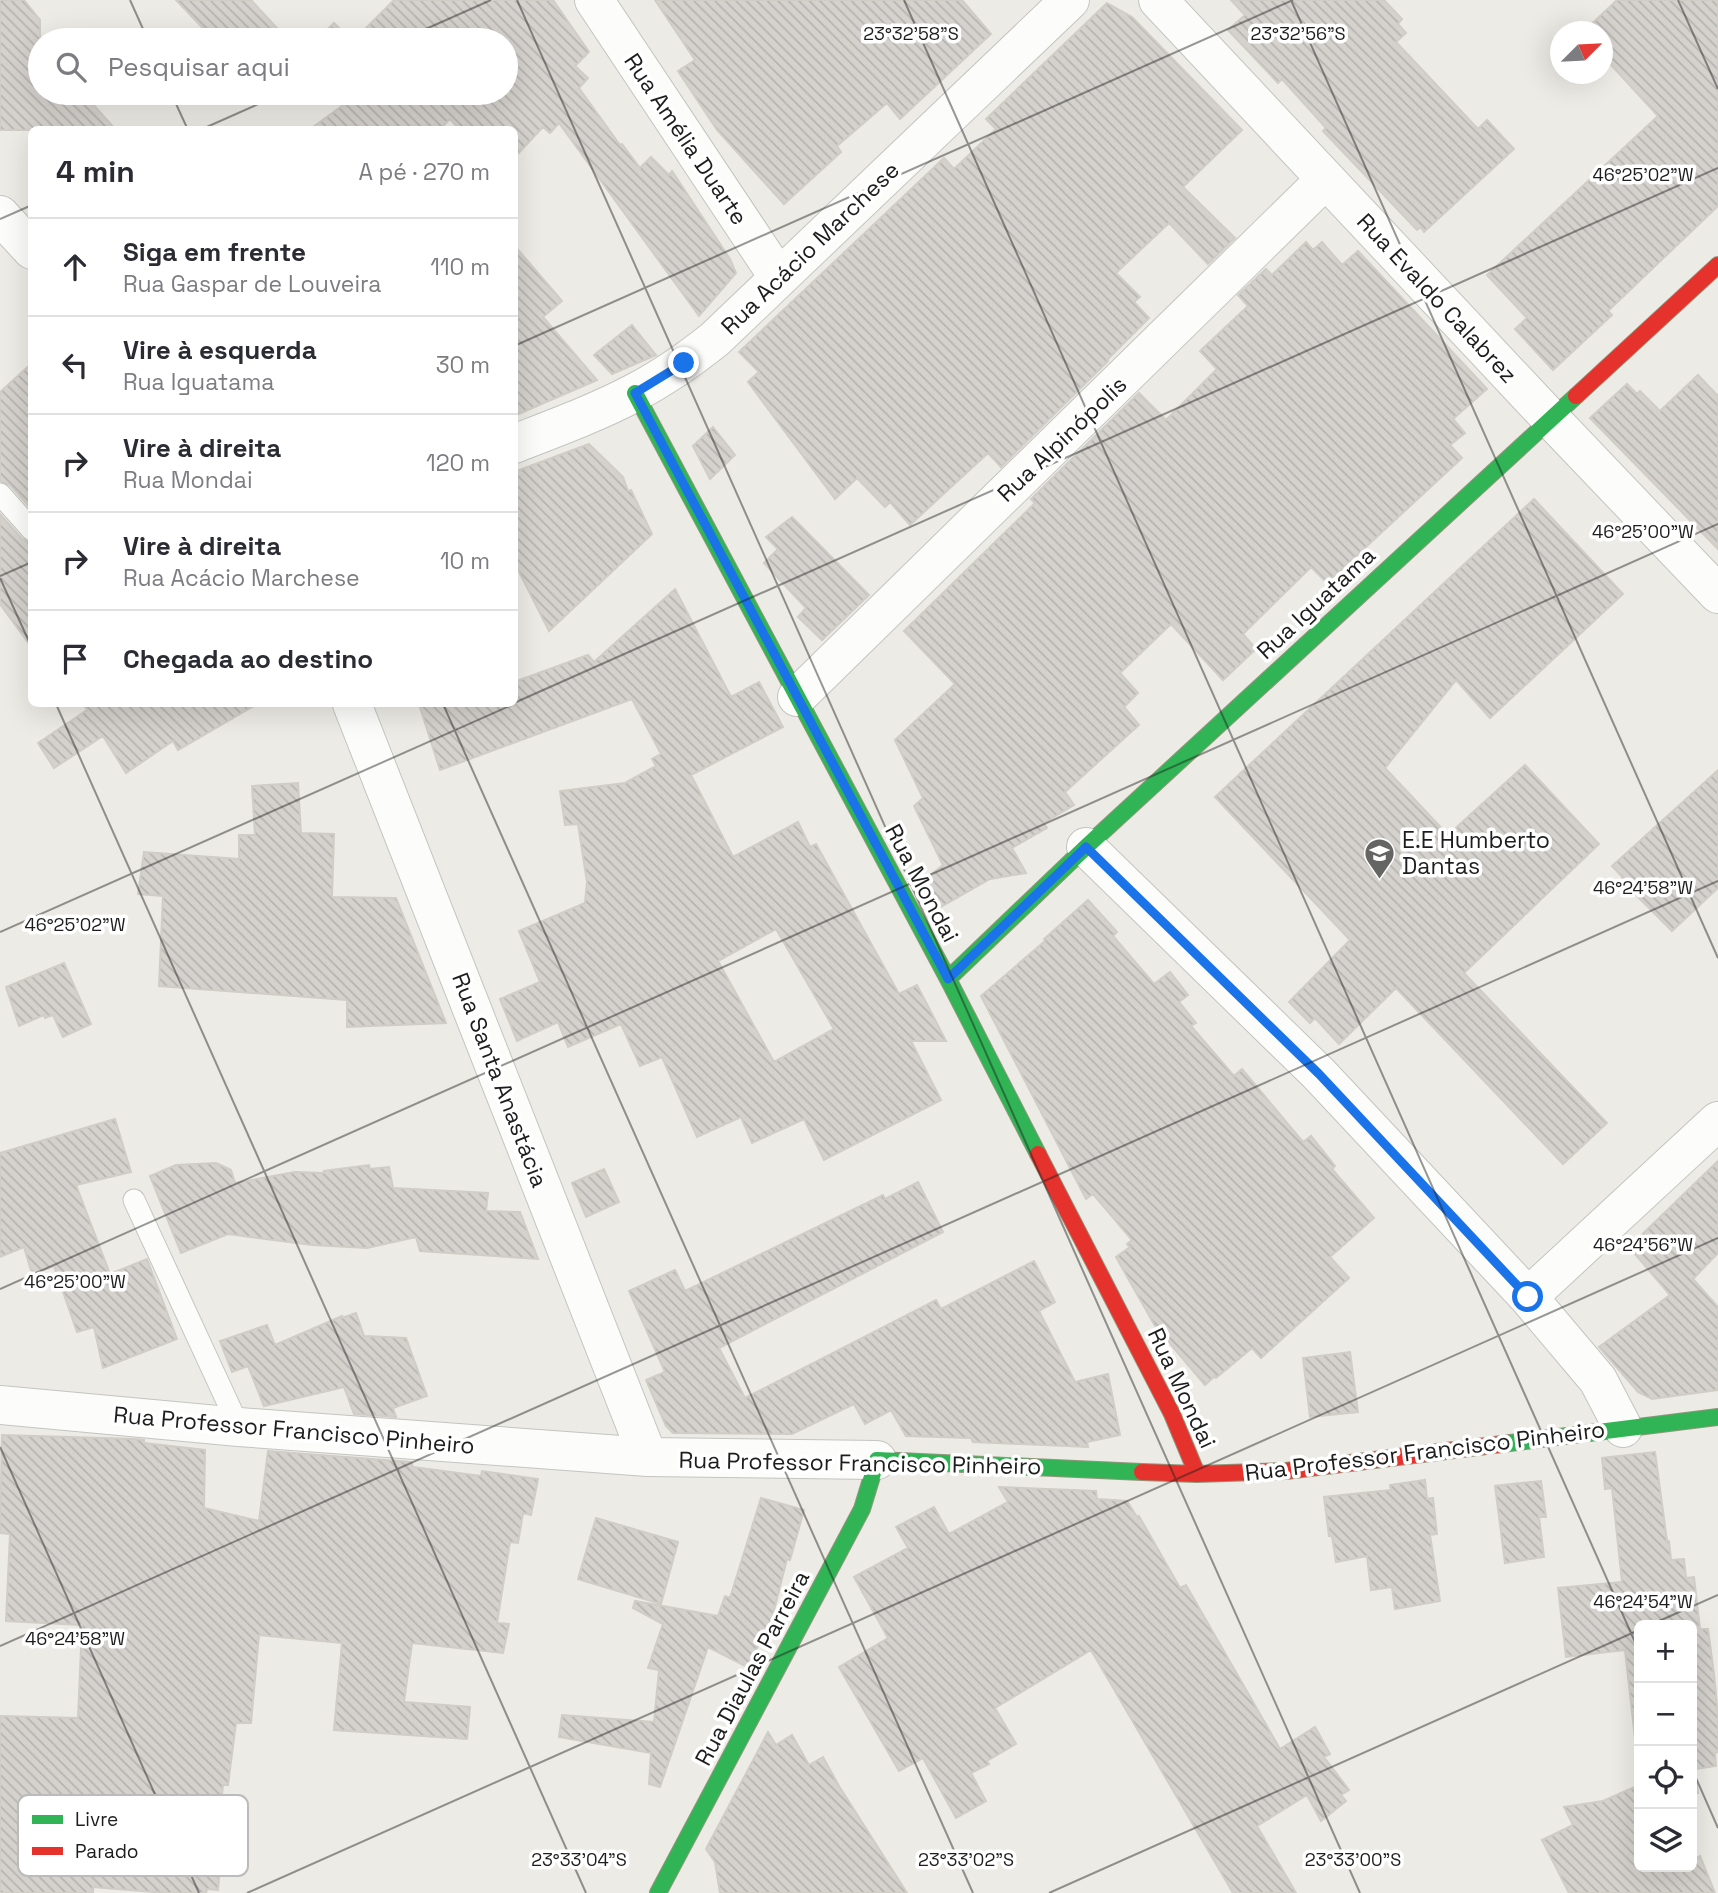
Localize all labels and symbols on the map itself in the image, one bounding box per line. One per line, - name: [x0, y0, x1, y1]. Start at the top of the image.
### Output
- north arrow: [1550, 21, 1613, 84]
- text: 23°32'58"S: [863, 22, 959, 45]
- text: 23°32'56"S: [1250, 22, 1346, 45]
- street label: Rua Amélia Duarte: [617, 47, 755, 231]
- street label: Rua Acácio Marchese: [714, 155, 906, 341]
- text: 46°25'02"W: [1592, 163, 1694, 186]
- street label: Rua Evaldo Calabrez: [1350, 207, 1524, 389]
- route end: [668, 347, 699, 378]
- street label: Rua Alpinópolis: [991, 370, 1133, 508]
- text: 46°25'00"W: [1592, 520, 1694, 543]
- street label: Rua Iguatama: [1250, 540, 1382, 666]
- street label: Rua Mondai: [878, 819, 966, 947]
- place label: E.E Humberto Dantas: [1402, 825, 1550, 881]
- school or university icon: E.E Humberto Dantas: [1362, 836, 1396, 880]
- text: 46°24'58"W: [1593, 876, 1693, 899]
- text: 46°25'02"W: [24, 913, 126, 936]
- street label: Rua Santa Anastácia: [445, 968, 555, 1192]
- text: 46°24'56"W: [1593, 1233, 1693, 1256]
- text: 46°25'00"W: [24, 1270, 126, 1293]
- route start: [1512, 1281, 1543, 1312]
- street label: Rua Mondai: [1141, 1323, 1223, 1453]
- street label: Rua Professor Francisco Pinheiro: [112, 1399, 476, 1461]
- street label: Rua Professor Francisco Pinheiro: [1243, 1414, 1607, 1488]
- street label: Rua Professor Francisco Pinheiro: [678, 1445, 1042, 1481]
- street label: Rua Diaulas Parreira: [688, 1565, 816, 1771]
- text: 46°24'54"W: [1593, 1590, 1693, 1613]
- text: 46°24'58"W: [25, 1627, 125, 1650]
- legend: [18, 1795, 248, 1876]
- text: Livre: [75, 1807, 118, 1832]
- text: Parado: [75, 1839, 139, 1864]
- text: 23°33'04"S: [531, 1848, 627, 1871]
- text: 23°33'02"S: [918, 1848, 1014, 1871]
- text: 23°33'00"S: [1305, 1848, 1401, 1871]

